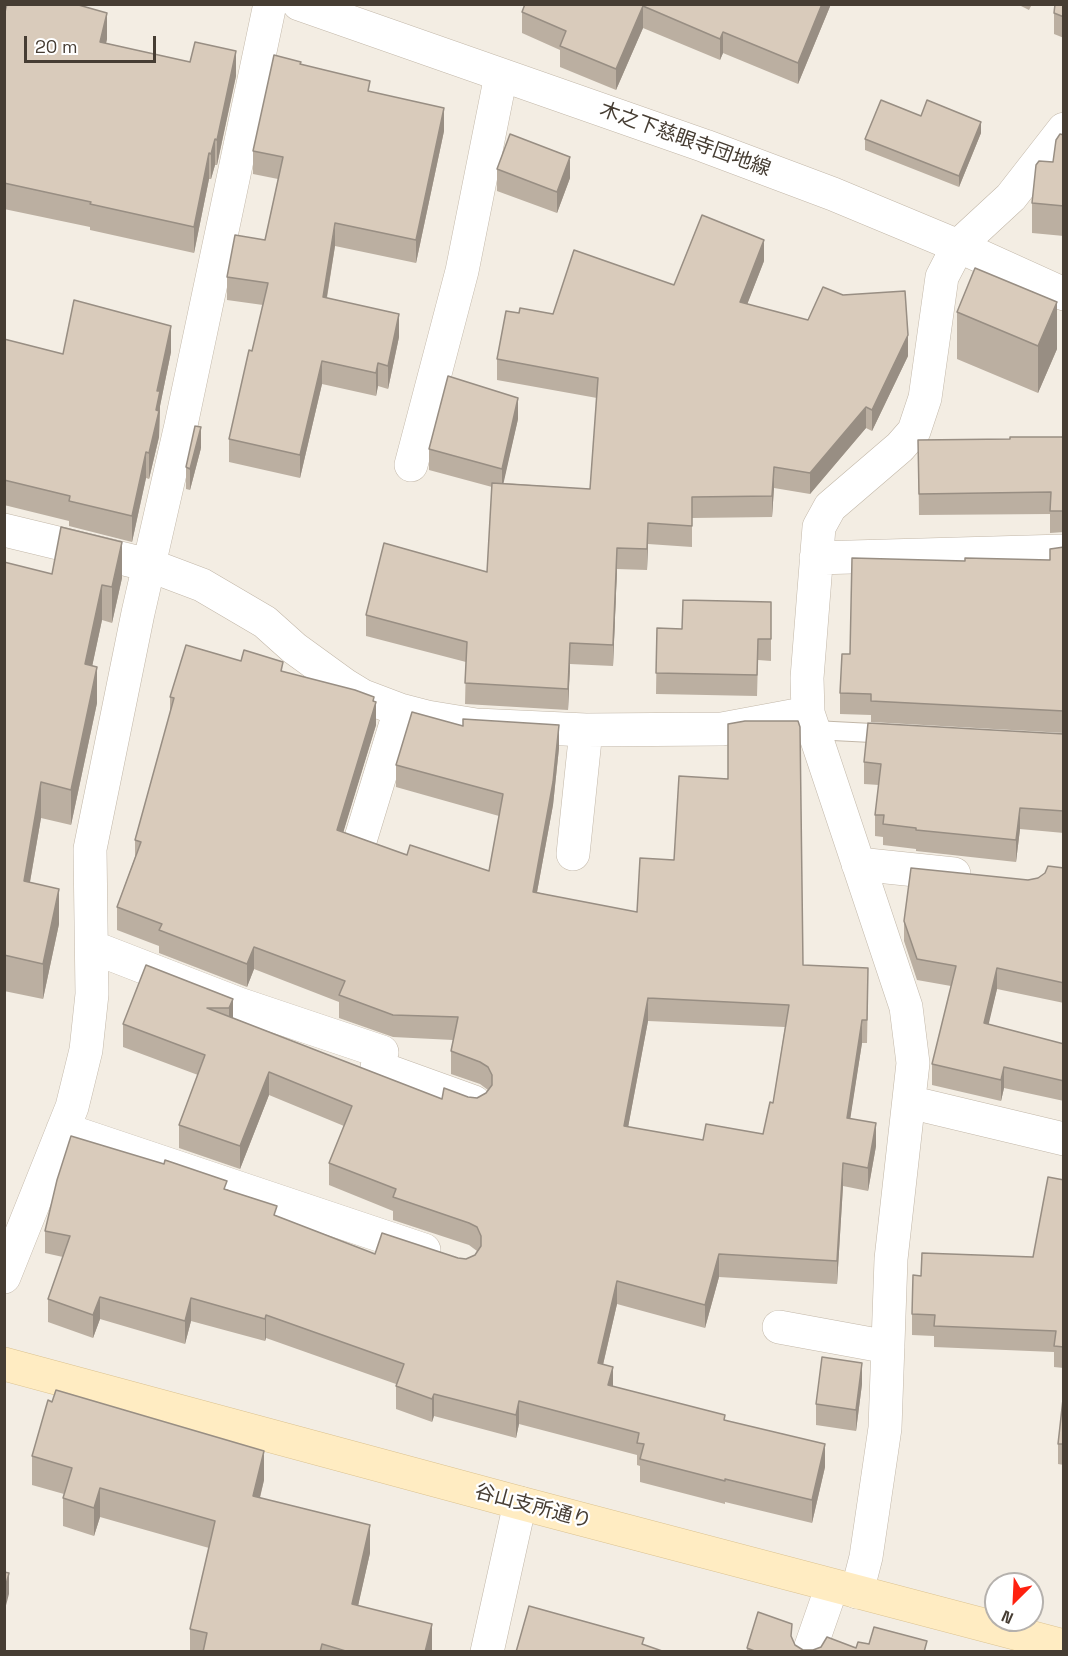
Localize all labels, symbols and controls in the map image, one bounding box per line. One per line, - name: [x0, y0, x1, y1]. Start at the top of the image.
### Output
- scale bar: [27, 24, 159, 62]
- text: 20 m: [35, 35, 78, 58]
- street label: 木之下慈眼寺団地線: [596, 98, 774, 182]
- street label: 谷山支所通り: [472, 1480, 594, 1534]
- north arrow: [984, 1572, 1044, 1632]
- text: N: [998, 1605, 1016, 1629]

